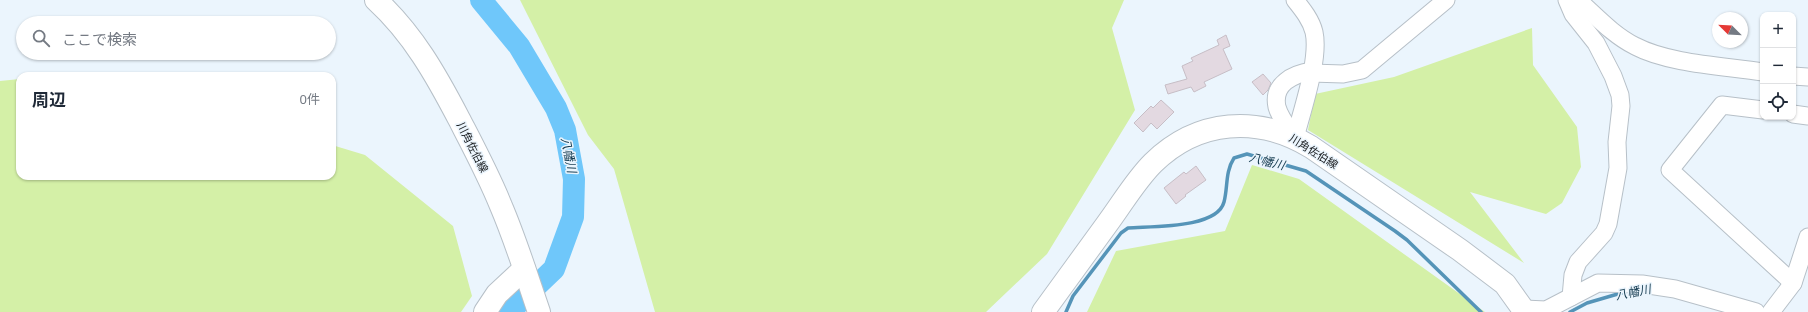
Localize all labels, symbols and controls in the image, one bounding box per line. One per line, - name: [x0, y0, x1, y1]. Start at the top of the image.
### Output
- north arrow: [1712, 12, 1748, 48]
- map controls: [1760, 12, 1796, 120]
- button: +: [1760, 12, 1796, 48]
- search box: [16, 16, 336, 60]
- icon: search: [30, 27, 52, 49]
- text: ここで検索: [62, 29, 137, 49]
- button: −: [1760, 48, 1796, 84]
- button: locate: [1760, 84, 1796, 120]
- text: 周辺: [32, 88, 66, 111]
- text: 0件: [300, 90, 320, 108]
- street label: 川角佐伯線: [454, 119, 492, 175]
- street label: 川角佐伯線: [1287, 130, 1341, 172]
- water label: 八幡川: [557, 136, 581, 176]
- water label: 八幡川: [1247, 148, 1288, 174]
- water label: 八幡川: [1614, 280, 1654, 304]

